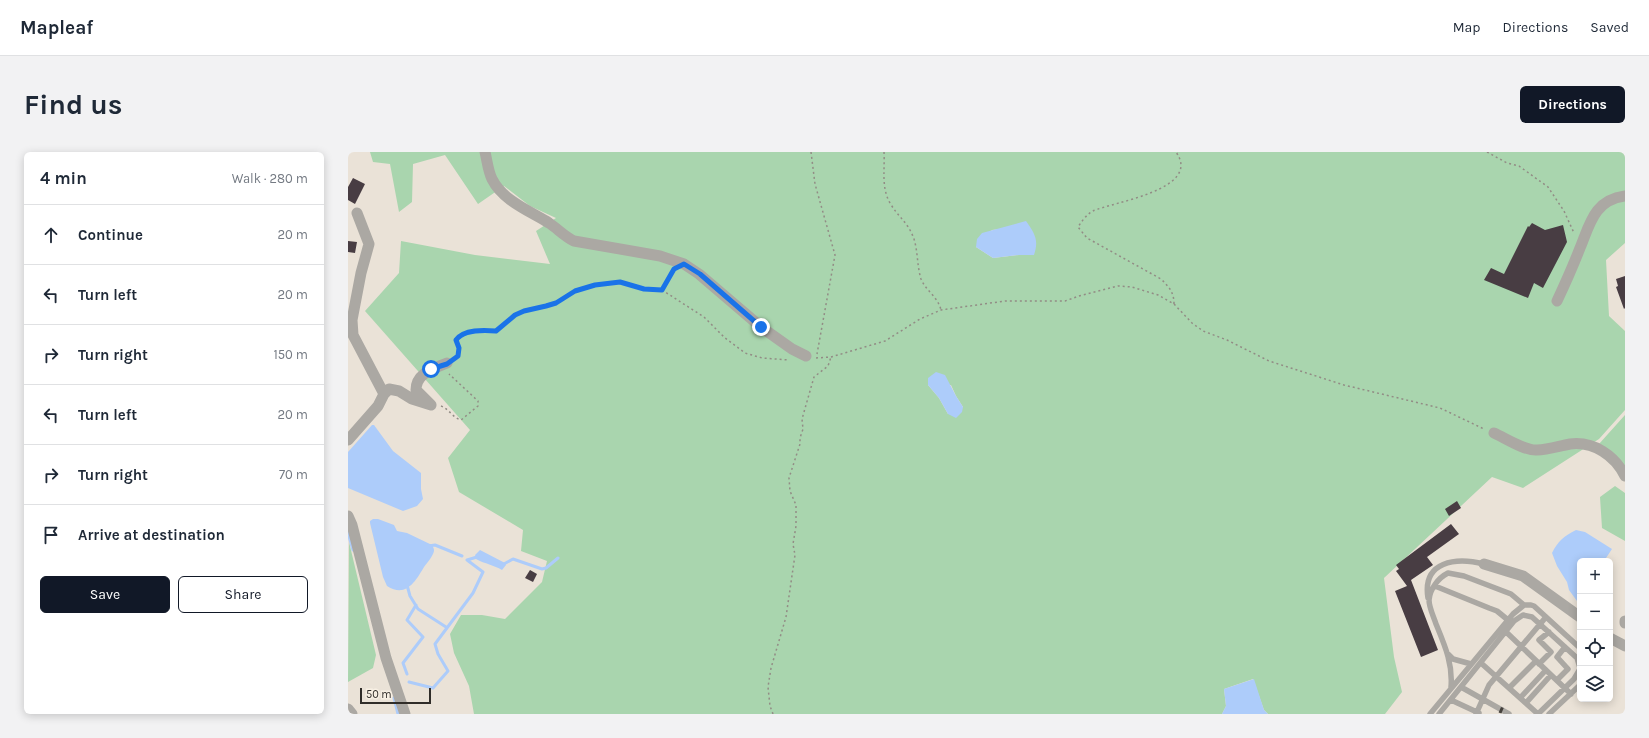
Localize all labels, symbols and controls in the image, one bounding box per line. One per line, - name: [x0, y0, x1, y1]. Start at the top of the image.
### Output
- text: Mapleaf: [20, 17, 93, 39]
- text: Map: [1453, 19, 1481, 36]
- text: Directions: [1503, 19, 1568, 36]
- text: Saved: [1590, 19, 1629, 36]
- button: Directions: [1520, 86, 1625, 123]
- text: Find us: [24, 88, 123, 121]
- text: 4 min: [40, 168, 87, 188]
- text: Walk · 280 m: [232, 171, 308, 186]
- icon: ahead: [40, 224, 62, 246]
- text: Continue: [78, 226, 143, 244]
- text: 20 m: [278, 227, 308, 242]
- icon: left: [40, 284, 62, 306]
- text: Turn left: [78, 286, 137, 304]
- text: 20 m: [278, 287, 308, 302]
- route end: [752, 318, 770, 336]
- icon: right: [40, 344, 62, 366]
- text: Turn right: [78, 346, 148, 364]
- text: 150 m: [273, 347, 308, 362]
- route start: [422, 360, 440, 378]
- icon: left: [40, 404, 62, 426]
- text: Turn left: [78, 406, 137, 424]
- text: 20 m: [278, 407, 308, 422]
- icon: right: [40, 464, 62, 486]
- text: Turn right: [78, 466, 148, 484]
- text: 70 m: [279, 467, 308, 482]
- icon: arrive: [40, 524, 62, 546]
- text: Arrive at destination: [78, 526, 225, 544]
- map controls: [1577, 558, 1613, 702]
- button: +: [1577, 558, 1613, 594]
- button: Save: [40, 576, 170, 613]
- button: Share: [178, 576, 308, 613]
- button: −: [1577, 594, 1613, 630]
- button: locate: [1577, 630, 1613, 666]
- button: layers: [1577, 666, 1613, 702]
- scale bar: [360, 686, 431, 705]
- text: 50 m: [366, 688, 392, 701]

